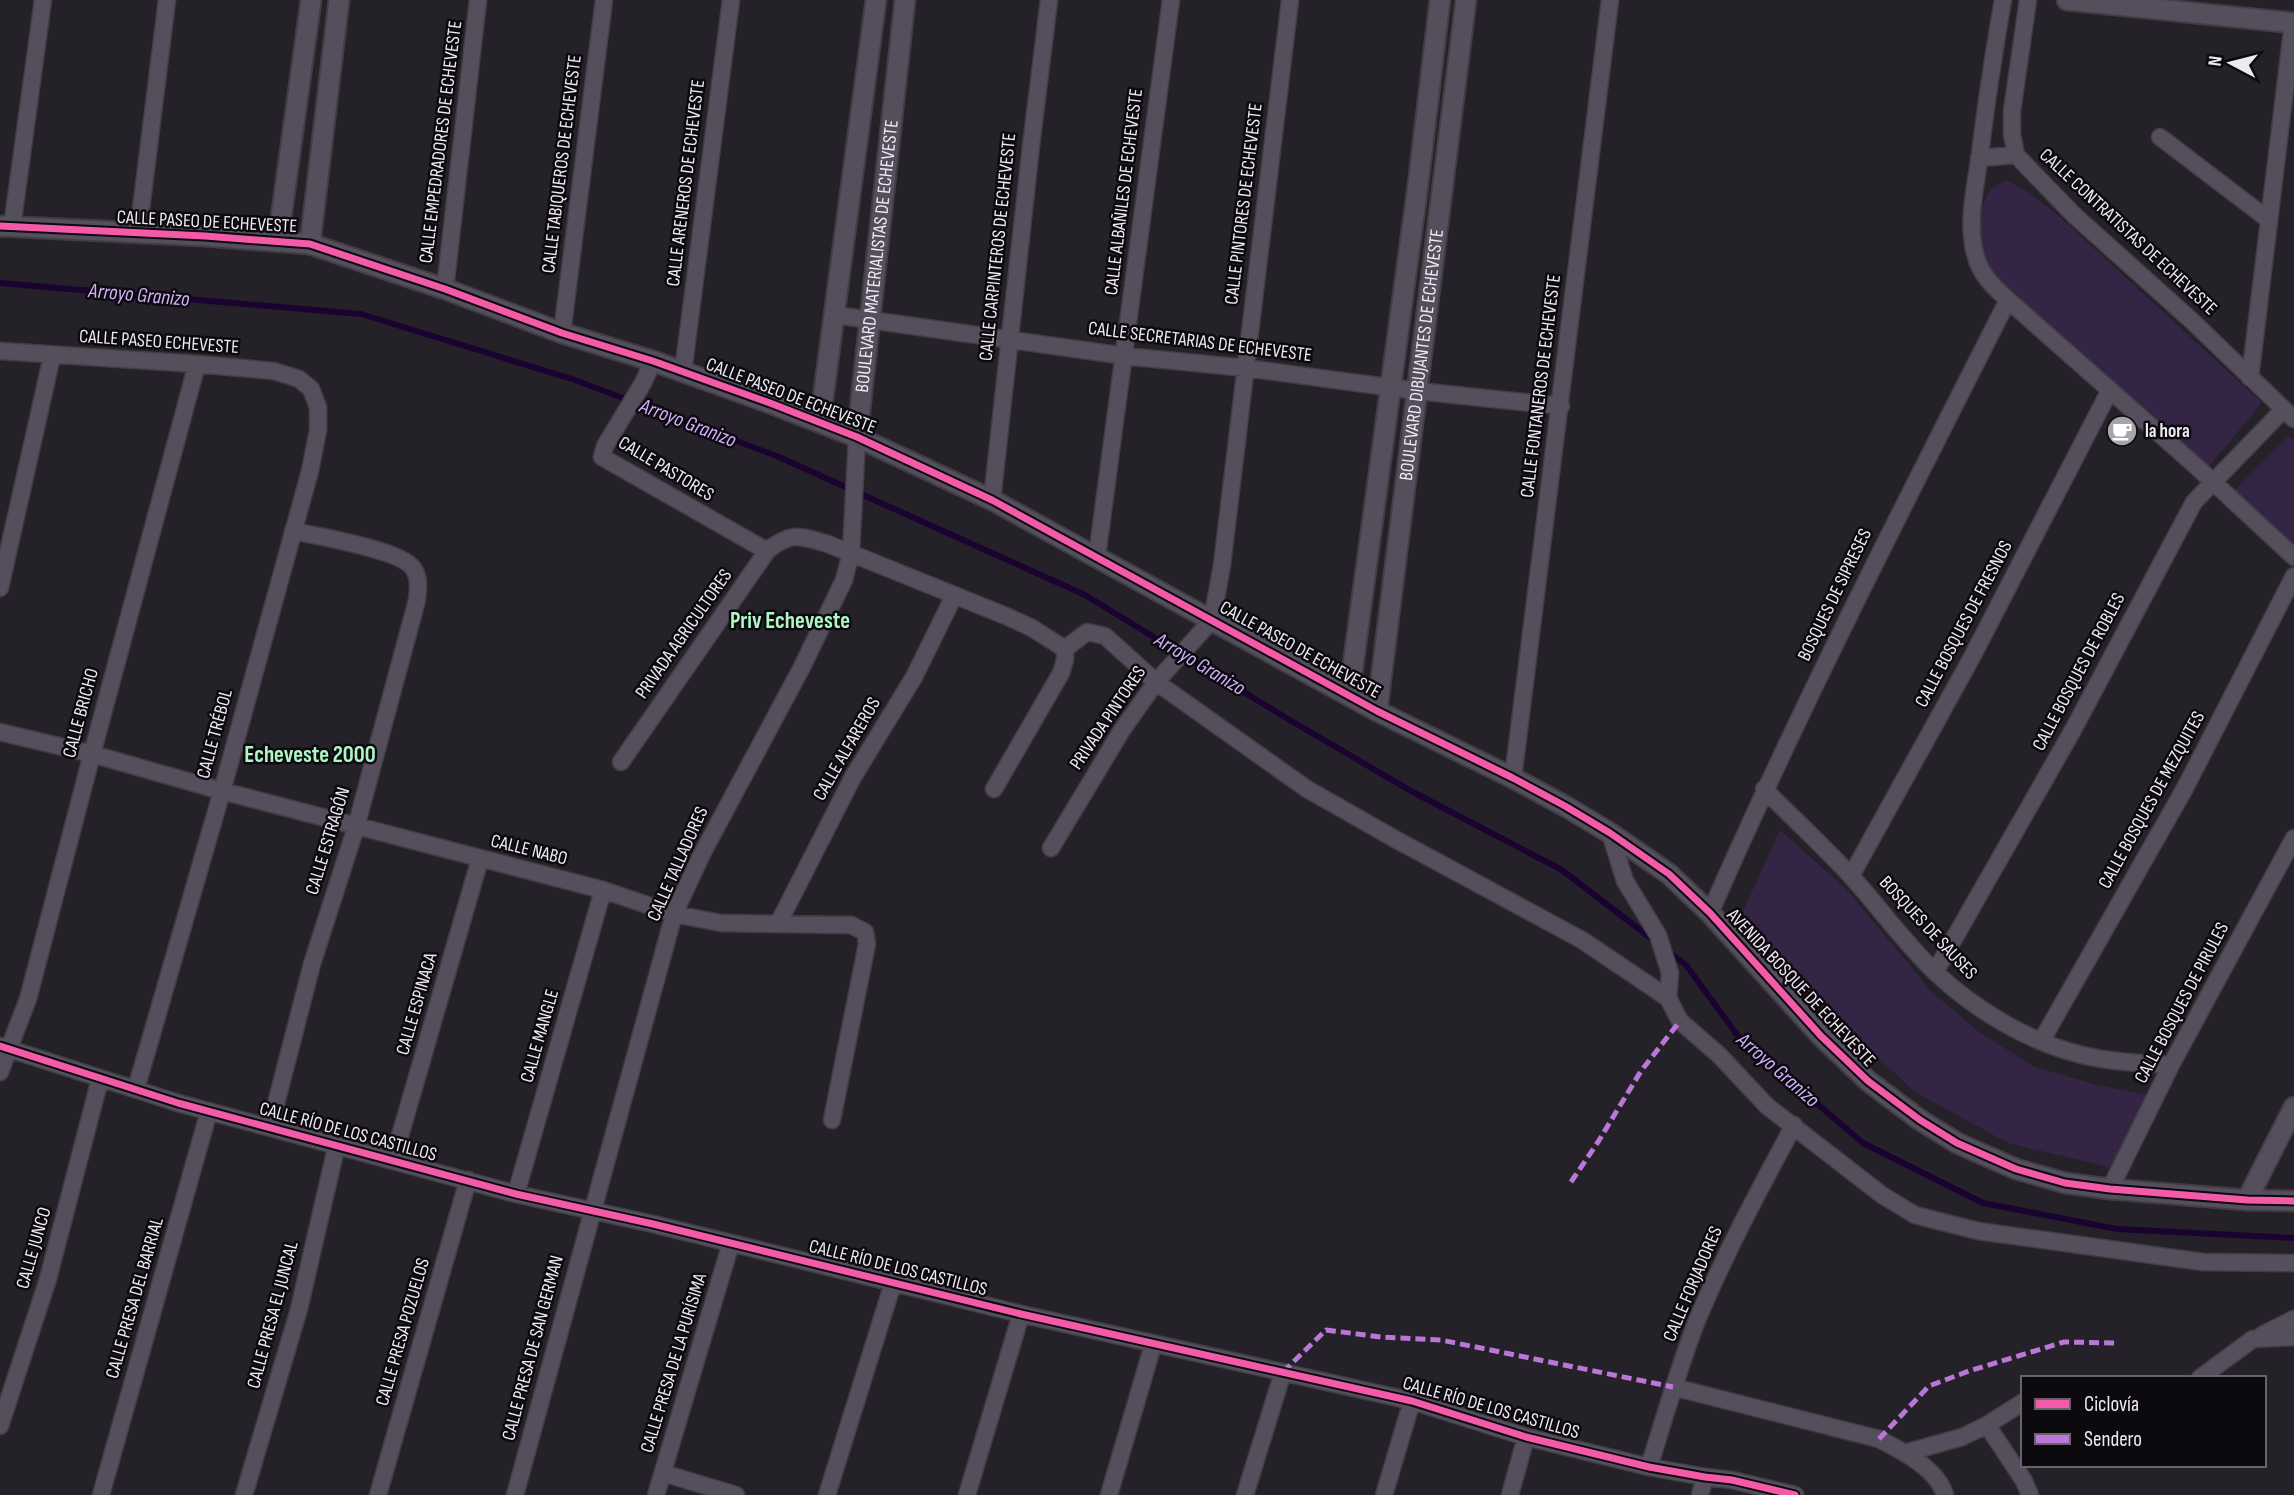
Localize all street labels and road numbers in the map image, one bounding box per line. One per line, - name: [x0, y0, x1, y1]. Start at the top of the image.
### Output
- street label: CALLE EMPEDRADORES DE ECHEVESTE: [415, 19, 467, 265]
- street label: CALLE TABIQUEROS DE ECHEVESTE: [537, 54, 587, 274]
- street label: CALLE ARENEROS DE ECHEVESTE: [662, 78, 710, 288]
- street label: CALLE ALBAÑILES DE ECHEVESTE: [1100, 87, 1148, 297]
- street label: CALLE PINTORES DE ECHEVESTE: [1220, 102, 1268, 306]
- street label: BOULEVARD MATERIALISTAS DE ECHEVESTE: [850, 119, 903, 394]
- street label: CALLE CARPINTEROS DE ECHEVESTE: [975, 132, 1021, 362]
- street label: CALLE CONTRATISTAS DE ECHEVESTE: [2034, 144, 2222, 320]
- street label: CALLE PASEO DE ECHEVESTE: [116, 206, 298, 238]
- street label: BOULEVARD DIBUJANTES DE ECHEVESTE: [1394, 228, 1449, 482]
- street label: CALLE FONTANEROS DE ECHEVESTE: [1516, 273, 1566, 499]
- street label: CALLE SECRETARIAS DE ECHEVESTE: [1087, 317, 1313, 367]
- street label: CALLE PASEO ECHEVESTE: [78, 325, 240, 359]
- street label: CALLE PASEO DE ECHEVESTE: [703, 353, 879, 439]
- street label: CALLE PASTORES: [614, 431, 718, 507]
- street label: BOSQUES DE SIPRESES: [1793, 525, 1877, 665]
- street label: CALLE BOSQUES DE FRESNOS: [1910, 537, 2018, 711]
- street label: PRIVADA AGRICULTORES: [631, 565, 737, 703]
- street label: CALLE BOSQUES DE ROBLES: [2028, 589, 2130, 755]
- street label: CALLE PASEO DE ECHEVESTE: [1215, 596, 1385, 704]
- street label: PRIVADA PINTORES: [1065, 662, 1151, 774]
- street label: CALLE BRICHO: [58, 666, 104, 760]
- street label: CALLE TRÉBOL: [192, 687, 238, 781]
- street label: CALLE ALFAREROS: [808, 693, 886, 805]
- street label: CALLE BOSQUES DE MEZQUITES: [2094, 707, 2210, 893]
- street label: CALLE ESTRAGÓN: [301, 785, 355, 897]
- street label: CALLE TALLADORES: [642, 803, 714, 925]
- street label: CALLE NABO: [488, 829, 570, 871]
- street label: BOSQUES DE SAUSES: [1874, 871, 1982, 985]
- street label: AVENIDA BOSQUE DE ECHEVESTE: [1721, 904, 1880, 1072]
- street label: CALLE BOSQUES DE PIRULES: [2130, 919, 2234, 1087]
- street label: CALLE ESPINACA: [391, 949, 443, 1058]
- street label: CALLE MANGLE: [516, 987, 564, 1085]
- street label: CALLE RÍO DE LOS CASTILLOS: [257, 1097, 439, 1167]
- street label: CALLE JUNCO: [11, 1205, 57, 1291]
- street label: CALLE PRESA DEL BARRIAL: [101, 1215, 169, 1381]
- street label: CALLE FORJADORES: [1658, 1223, 1728, 1345]
- street label: CALLE RÍO DE LOS CASTILLOS: [807, 1235, 989, 1301]
- street label: CALLE PRESA EL JUNCAL: [242, 1239, 304, 1391]
- street label: CALLE PRESA DE SAN GERMAN: [497, 1253, 569, 1443]
- street label: CALLE PRESA POZUELOS: [371, 1255, 435, 1409]
- street label: CALLE PRESA DE LA PURÍSIMA: [636, 1270, 712, 1455]
- street label: CALLE RÍO DE LOS CASTILLOS: [1400, 1372, 1582, 1444]

